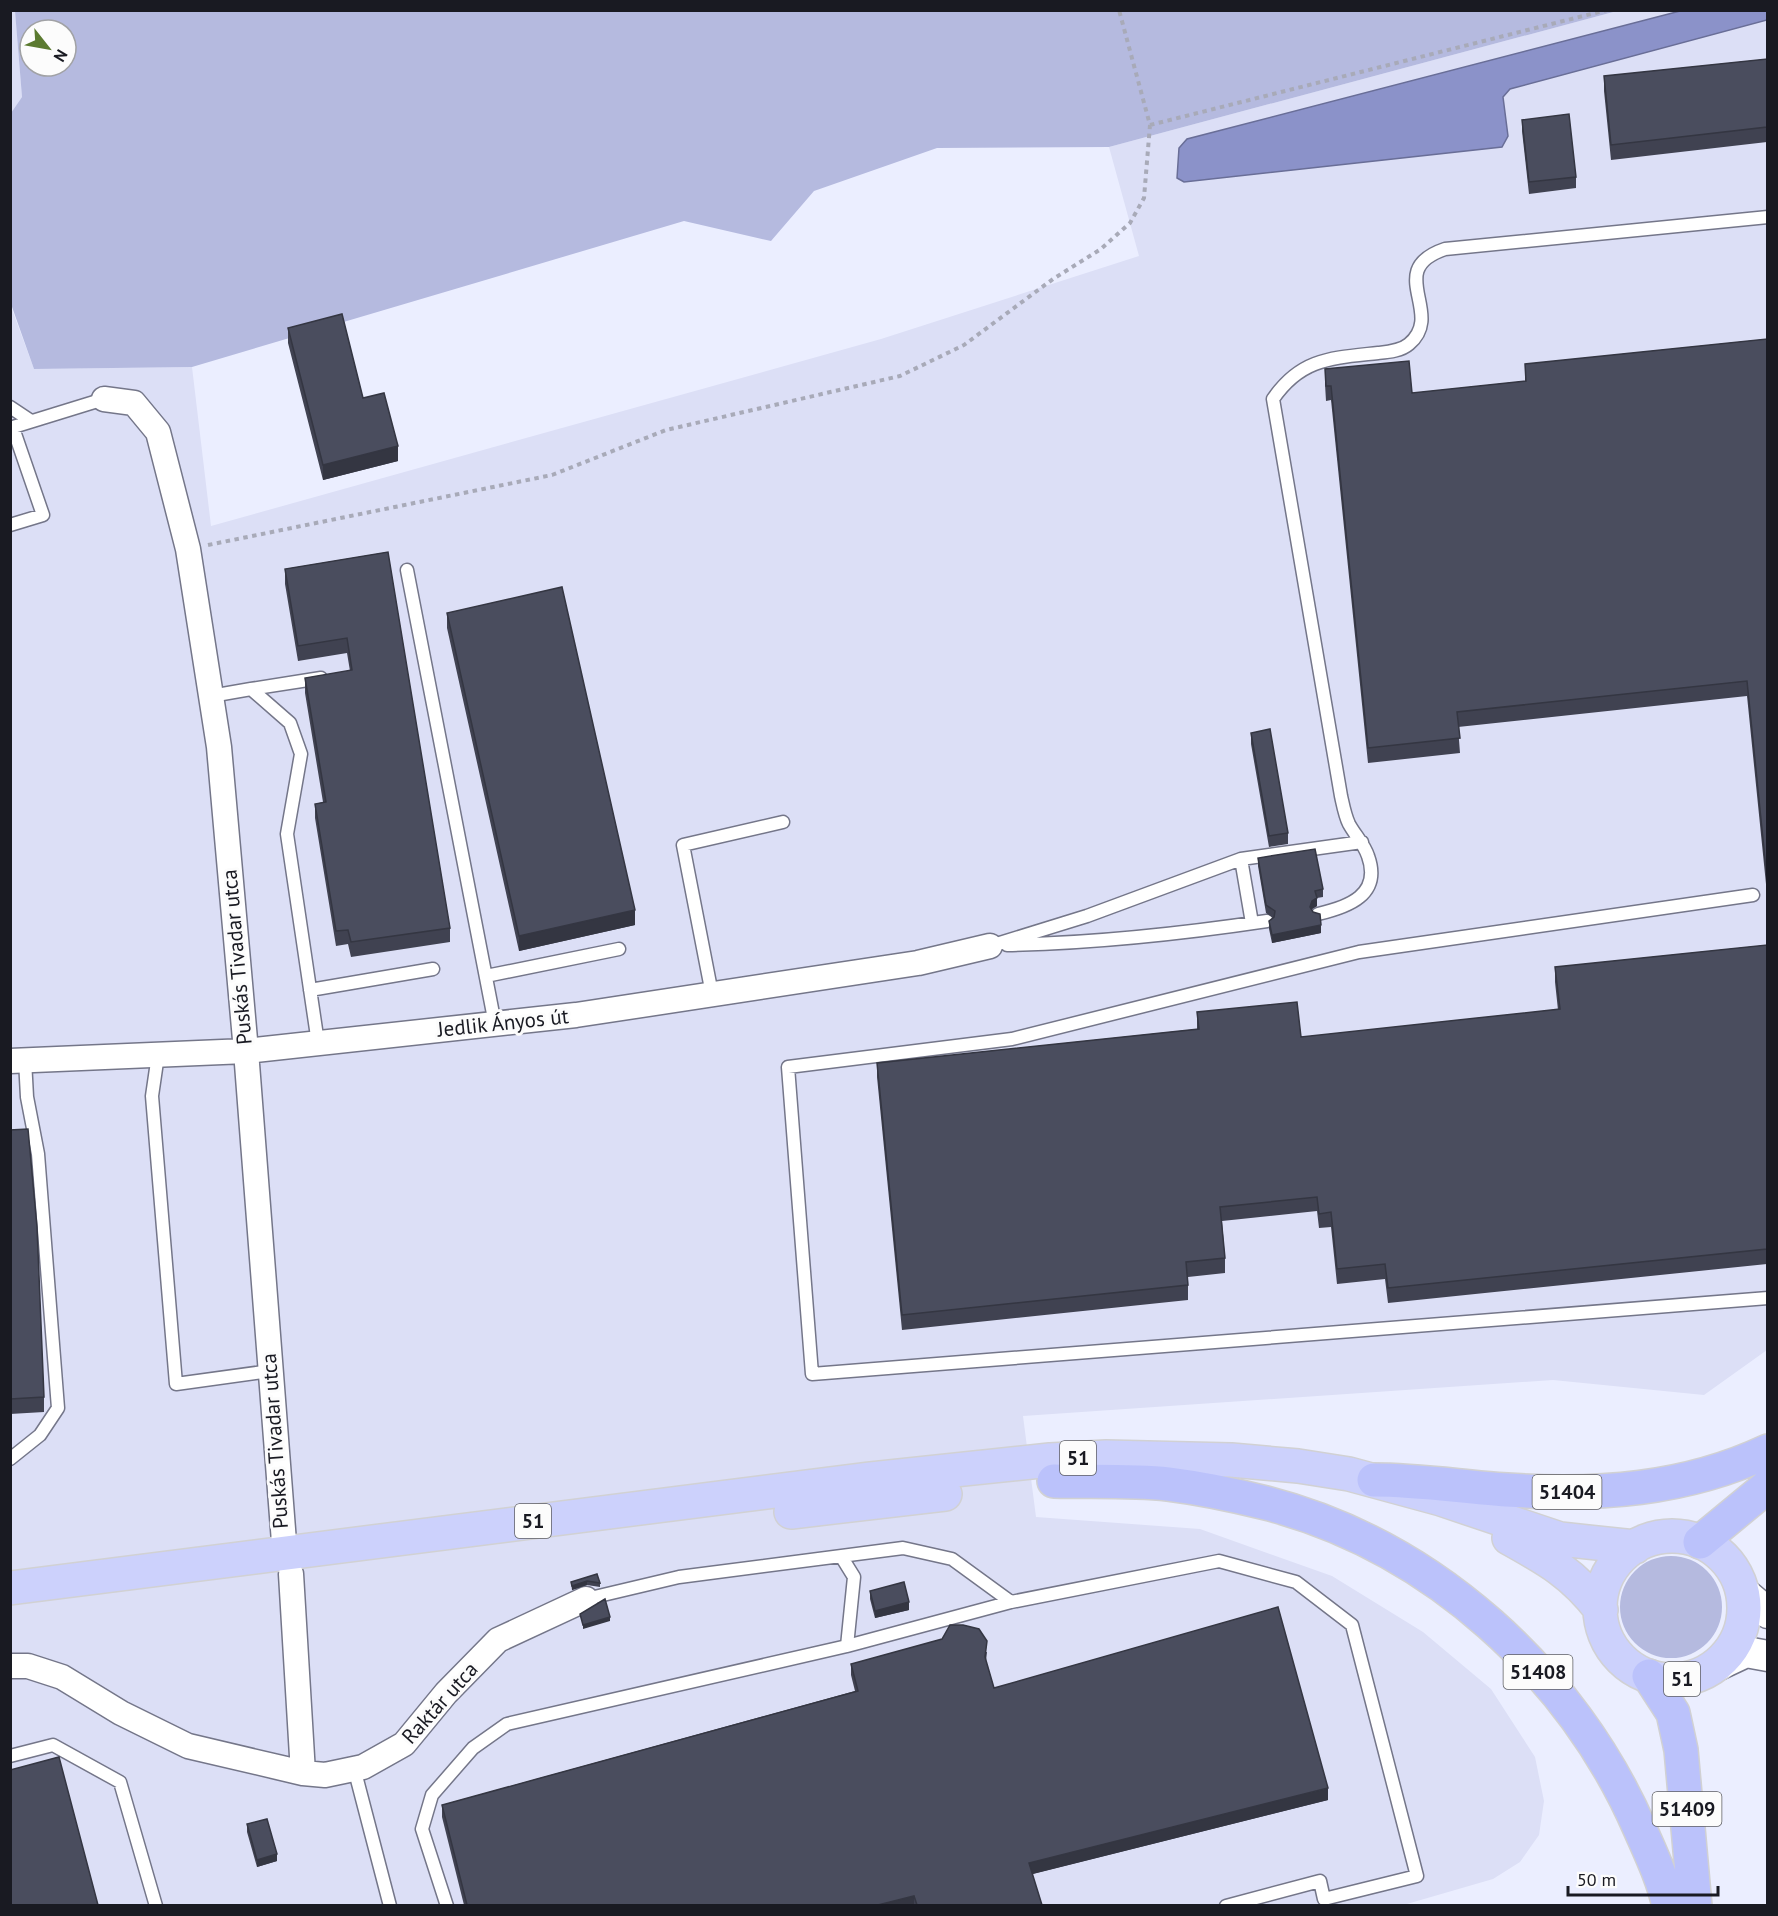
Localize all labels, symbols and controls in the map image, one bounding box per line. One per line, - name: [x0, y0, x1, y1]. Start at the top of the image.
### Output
- north arrow: [18, 18, 78, 78]
- text: N: [50, 46, 72, 65]
- street label: Puskás Tivadar utca: [215, 868, 258, 1046]
- street label: Jedlik Ányos út: [435, 1002, 570, 1043]
- street label: Puskás Tivadar utca: [255, 1352, 294, 1530]
- road number: 51: [1060, 1441, 1096, 1475]
- road number: 51404: [1532, 1475, 1602, 1509]
- road number: 51: [515, 1504, 551, 1538]
- road number: 51408: [1504, 1655, 1572, 1689]
- street label: Raktár utca: [396, 1656, 483, 1749]
- road number: 51: [1664, 1662, 1700, 1696]
- road number: 51409: [1652, 1792, 1722, 1826]
- scale bar: [1568, 1859, 1718, 1897]
- text: 50 m: [1577, 1868, 1616, 1891]

